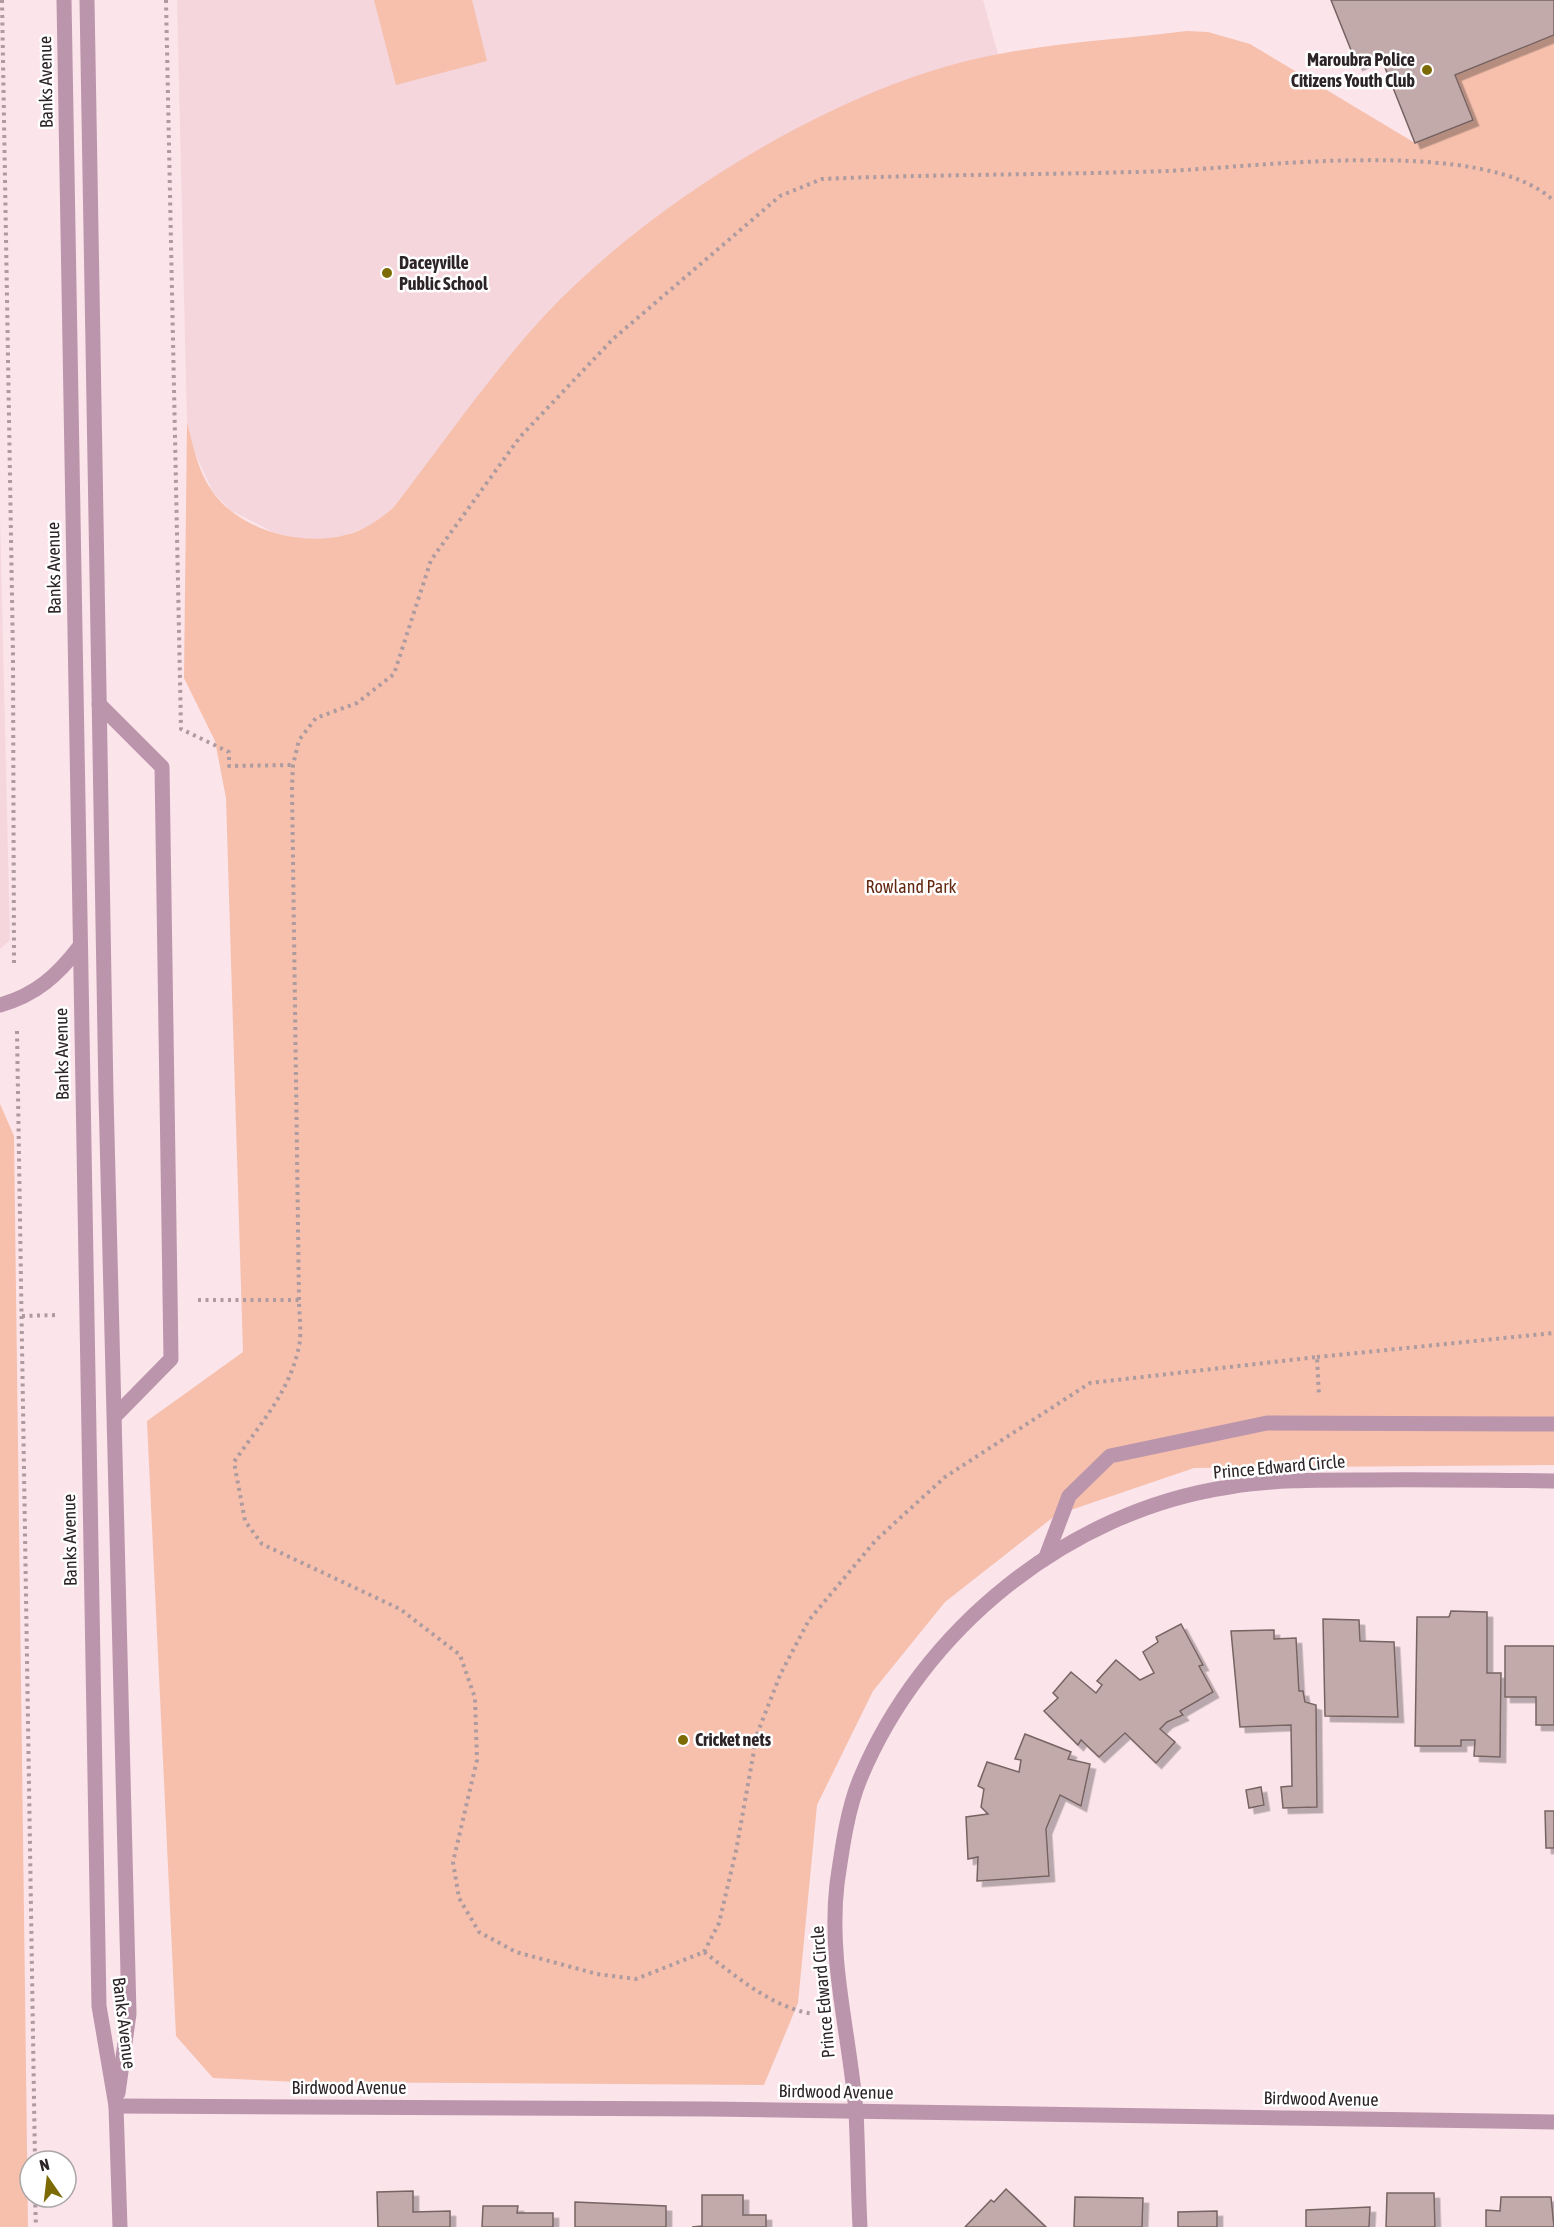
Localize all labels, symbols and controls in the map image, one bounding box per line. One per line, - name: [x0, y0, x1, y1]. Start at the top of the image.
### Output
- street label: Banks Avenue: [34, 36, 57, 128]
- place label: Maroubra Police Citizens Youth Club: [1291, 49, 1415, 91]
- marker: Maroubra Police Citizens Youth Club: [1420, 63, 1434, 77]
- place label: Daceyville Public School: [399, 252, 488, 294]
- marker: Daceyville Public School: [380, 266, 394, 280]
- street label: Banks Avenue: [42, 522, 65, 614]
- park label: Rowland Park: [866, 876, 957, 897]
- street label: Banks Avenue: [50, 1008, 73, 1100]
- street label: Prince Edward Circle: [1212, 1450, 1346, 1483]
- street label: Banks Avenue: [58, 1494, 81, 1586]
- place label: Cricket nets: [695, 1729, 772, 1750]
- marker: Cricket nets: [676, 1733, 690, 1747]
- street label: Prince Edward Circle: [806, 1925, 839, 2059]
- street label: Banks Avenue: [108, 1976, 141, 2070]
- street label: Birdwood Avenue: [292, 2077, 406, 2098]
- street label: Birdwood Avenue: [778, 2080, 894, 2103]
- street label: Birdwood Avenue: [1263, 2087, 1379, 2110]
- north arrow: [18, 2149, 78, 2209]
- text: N: [38, 2155, 51, 2174]

